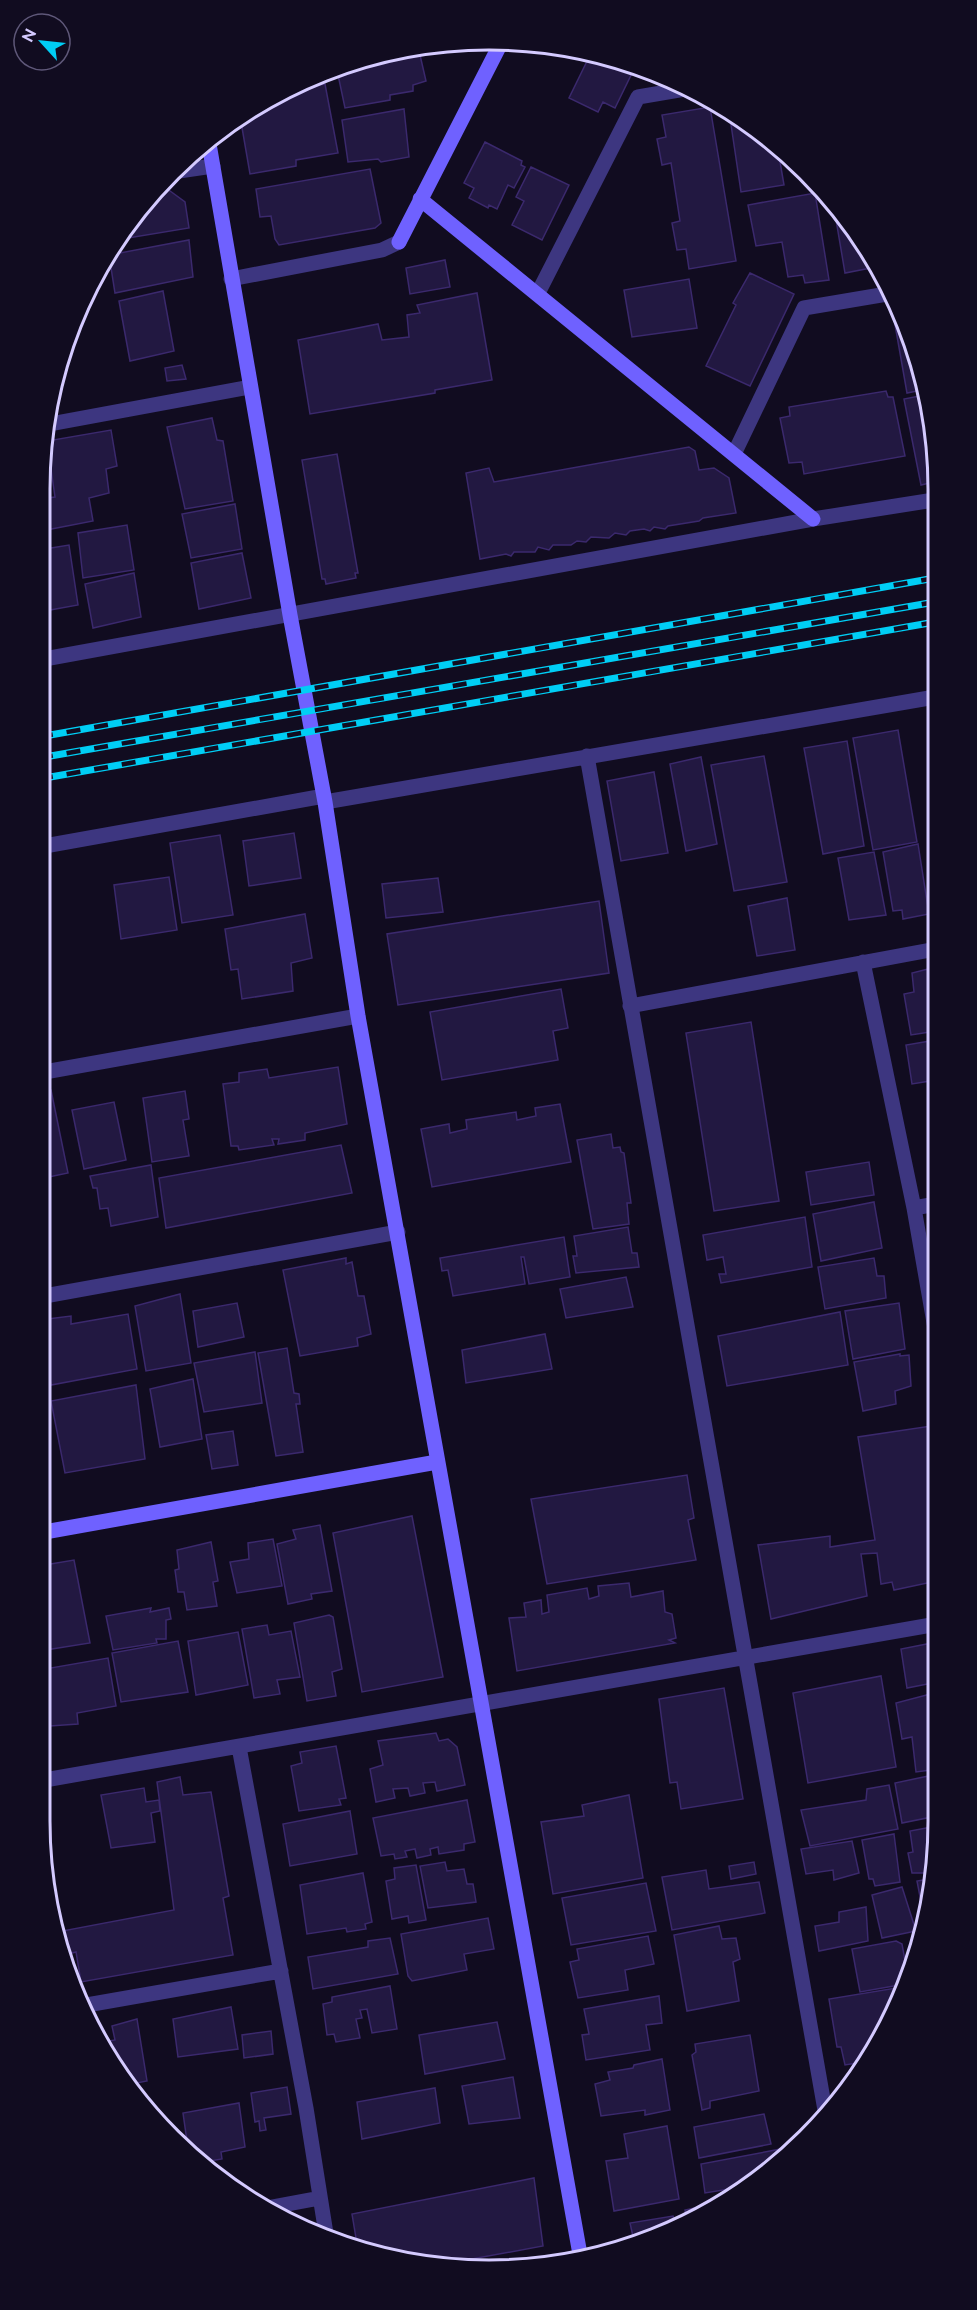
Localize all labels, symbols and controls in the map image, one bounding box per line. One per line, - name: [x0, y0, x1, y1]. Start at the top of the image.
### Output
- north arrow: [12, 12, 72, 72]
- text: N: [18, 26, 40, 45]

